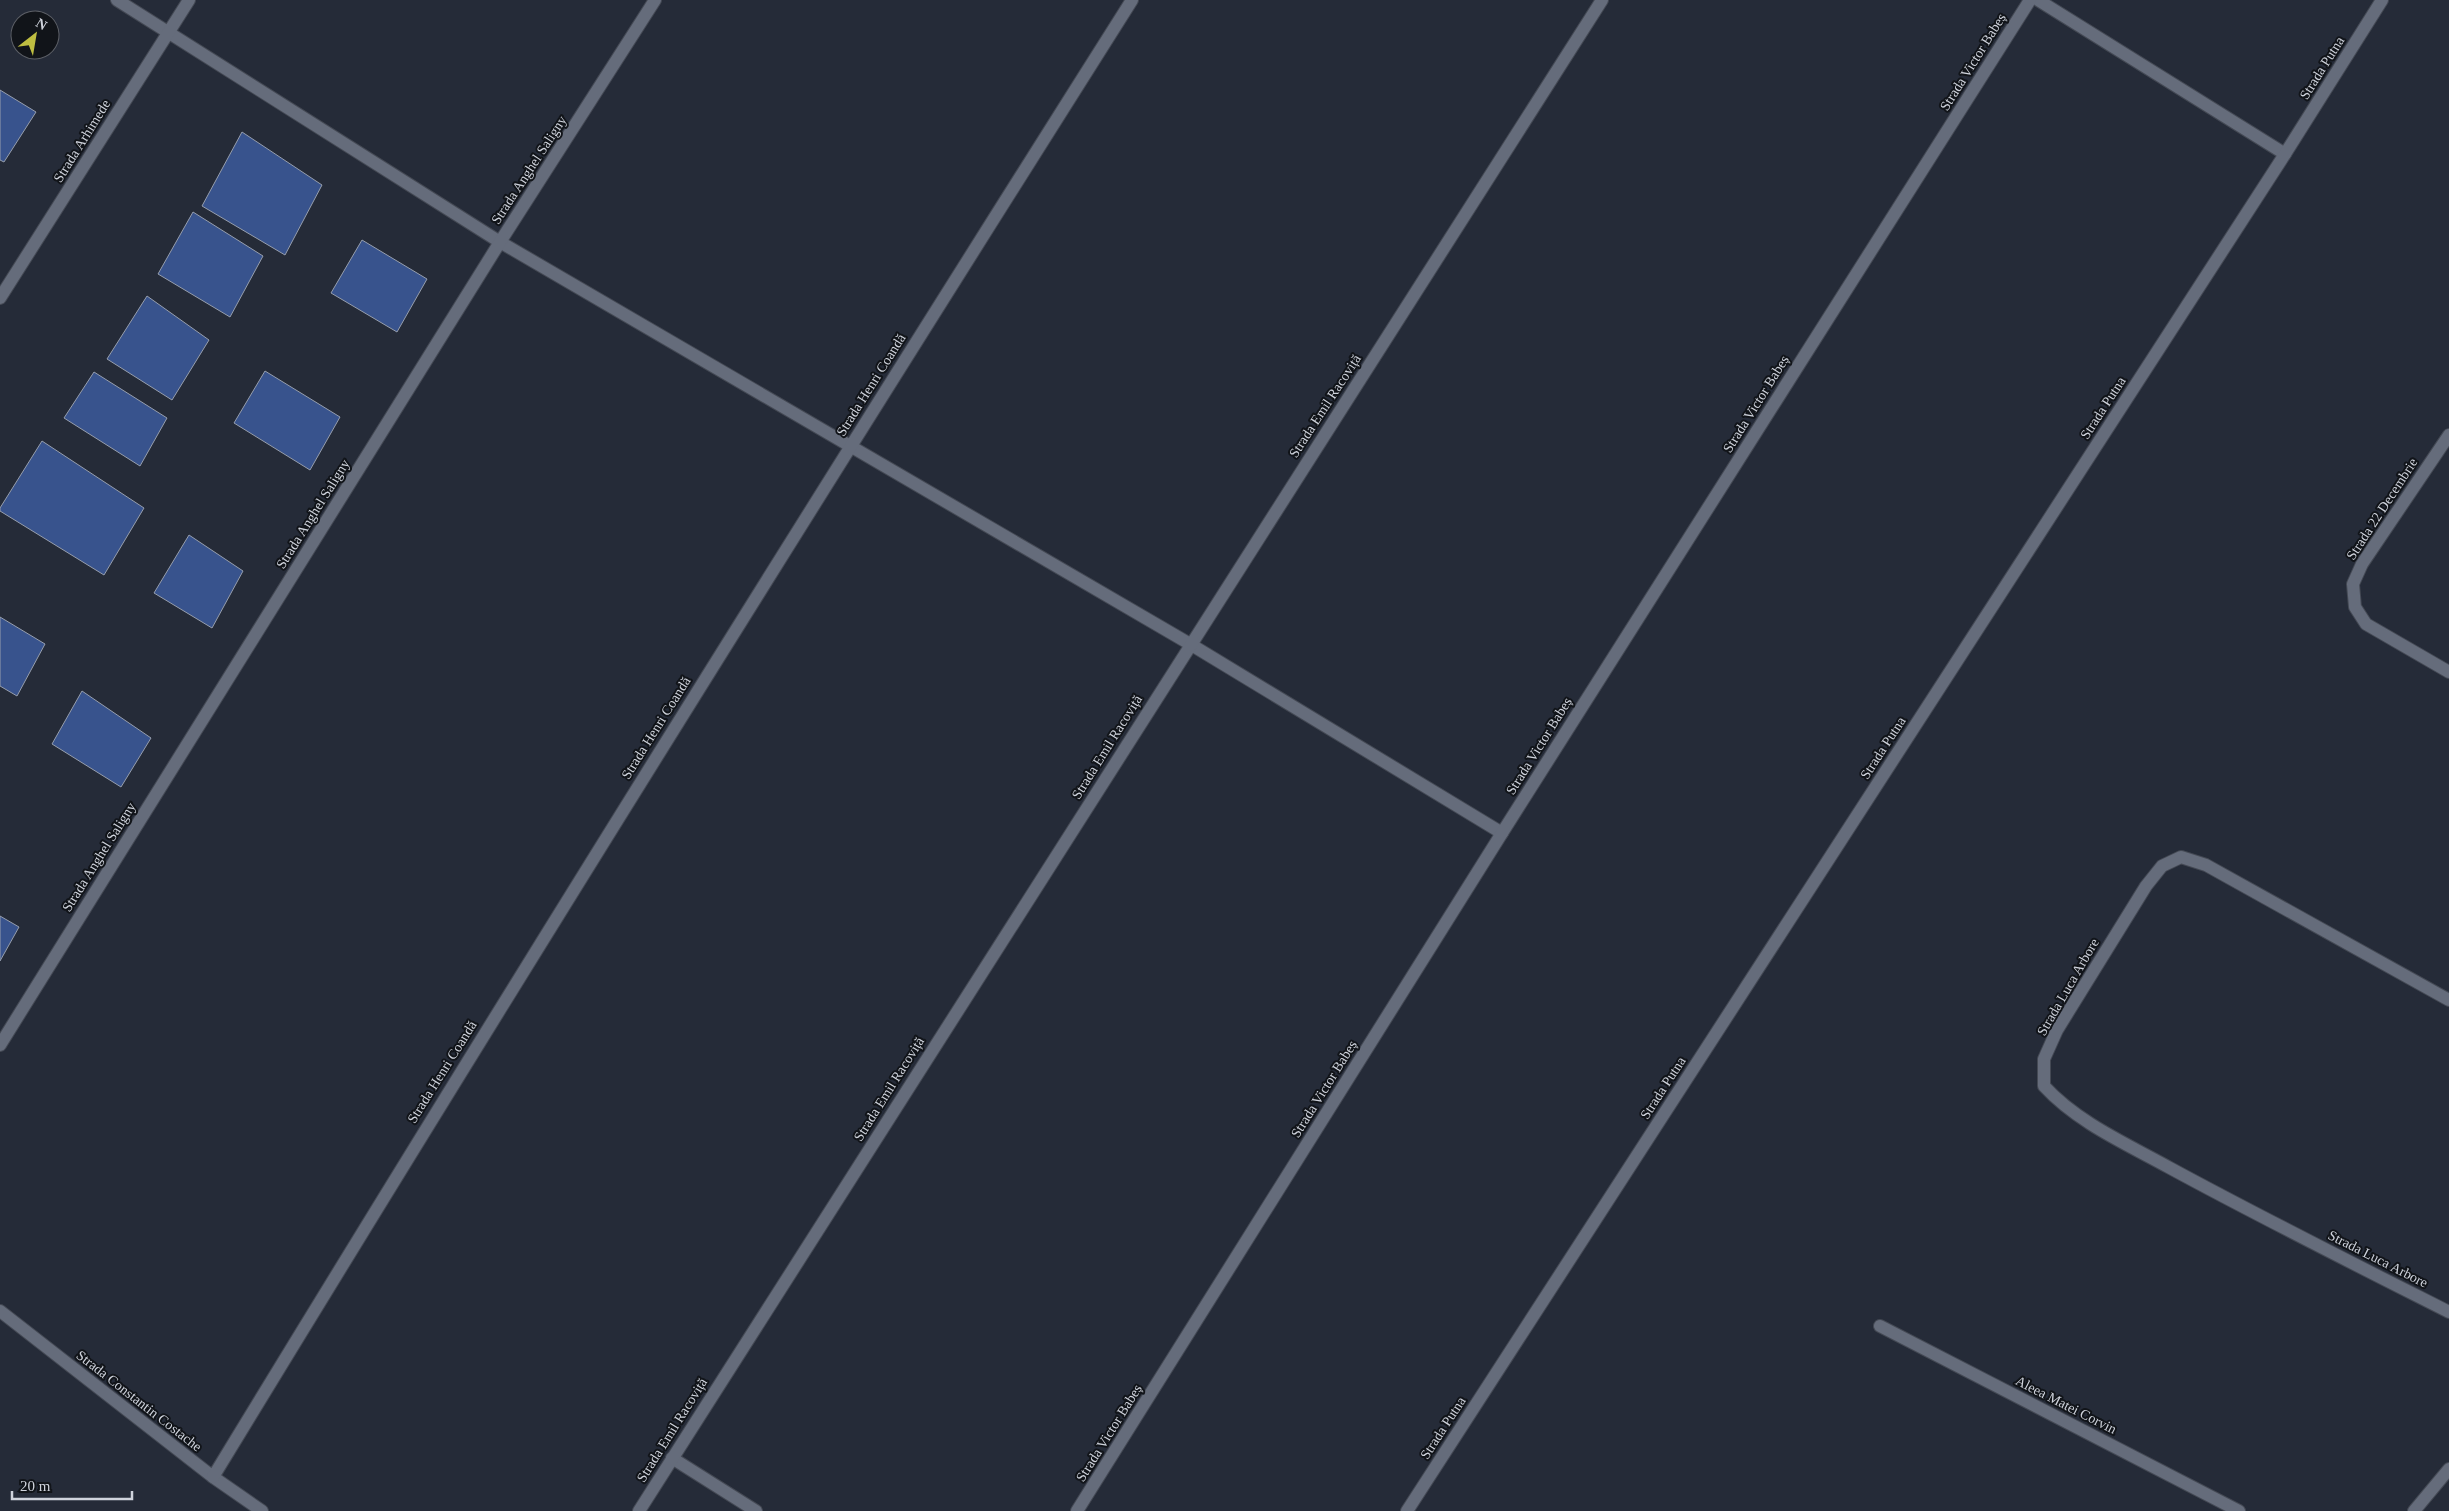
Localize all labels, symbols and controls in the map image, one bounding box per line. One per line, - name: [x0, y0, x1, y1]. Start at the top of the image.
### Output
- north arrow: [10, 10, 60, 60]
- street label: Strada Victor Babeș: [1937, 11, 2010, 114]
- text: N: [33, 15, 50, 33]
- street label: Strada Putna: [2297, 33, 2348, 102]
- street label: Strada Arhimede: [51, 97, 113, 185]
- street label: Strada Anghel Saligny: [488, 113, 570, 227]
- street label: Strada Henri Coandă: [834, 331, 909, 439]
- street label: Strada Emil Racoviță: [1286, 351, 1365, 461]
- street label: Strada Victor Babeș: [1720, 353, 1793, 456]
- street label: Strada Putna: [2077, 373, 2129, 442]
- street label: Strada 22 Decembrie: [2344, 455, 2420, 563]
- street label: Strada Anghel Saligny: [273, 457, 353, 571]
- street label: Strada Henri Coandă: [619, 674, 694, 782]
- street label: Strada Emil Racoviță: [1069, 692, 1146, 802]
- street label: Strada Victor Babeș: [1503, 695, 1576, 798]
- street label: Strada Putna: [1857, 713, 1909, 782]
- street label: Strada Anghel Saligny: [59, 800, 139, 914]
- street label: Strada Luca Arbore: [2034, 936, 2102, 1038]
- street label: Strada Henri Coandă: [405, 1018, 480, 1126]
- street label: Strada Emil Racoviță: [851, 1034, 928, 1144]
- street label: Strada Victor Babeș: [1288, 1038, 1361, 1141]
- street label: Strada Putna: [1637, 1053, 1689, 1122]
- street label: Strada Luca Arbore: [2326, 1227, 2430, 1291]
- street label: Strada Constantin Costache: [73, 1347, 205, 1455]
- street label: Aleea Matei Corvin: [2013, 1373, 2119, 1437]
- street label: Strada Emil Racoviță: [634, 1375, 711, 1485]
- street label: Strada Victor Babeș: [1073, 1382, 1146, 1485]
- street label: Strada Putna: [1417, 1393, 1469, 1462]
- scale bar: [12, 1468, 132, 1500]
- text: 20 m: [20, 1478, 51, 1494]

